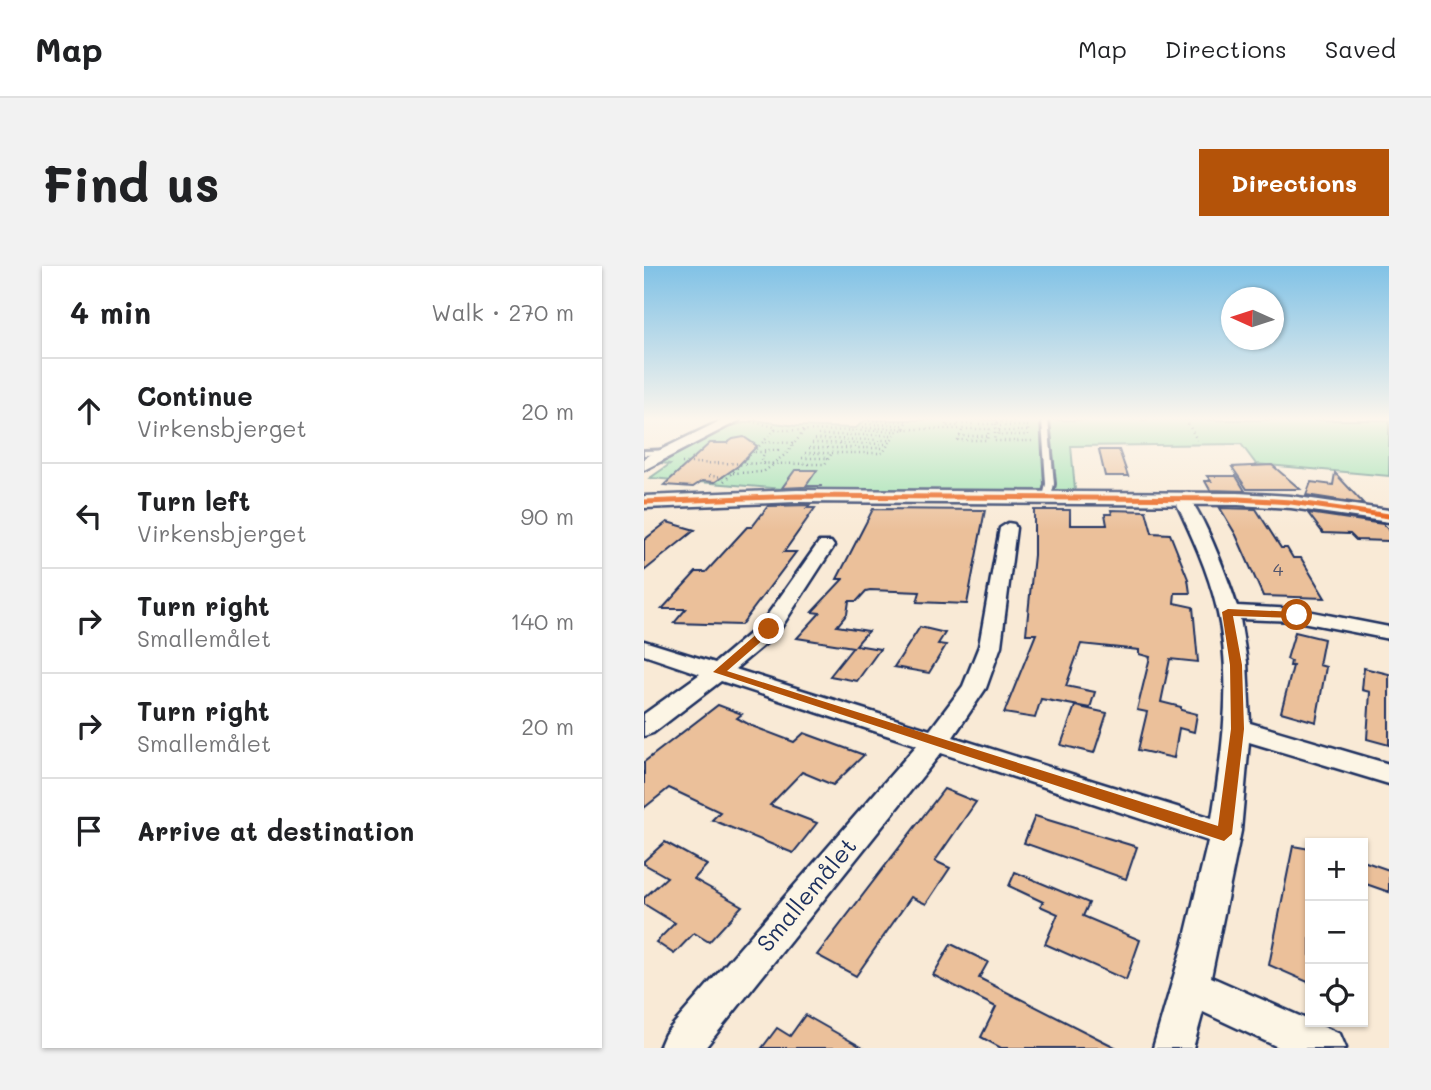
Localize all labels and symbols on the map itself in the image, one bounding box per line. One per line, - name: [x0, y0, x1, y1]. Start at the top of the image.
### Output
- north arrow: [1221, 287, 1284, 350]
- house number: 4: [1273, 557, 1284, 581]
- route start: [1281, 599, 1312, 630]
- route end: [753, 613, 784, 644]
- street label: Smallemålet: [749, 830, 863, 958]

